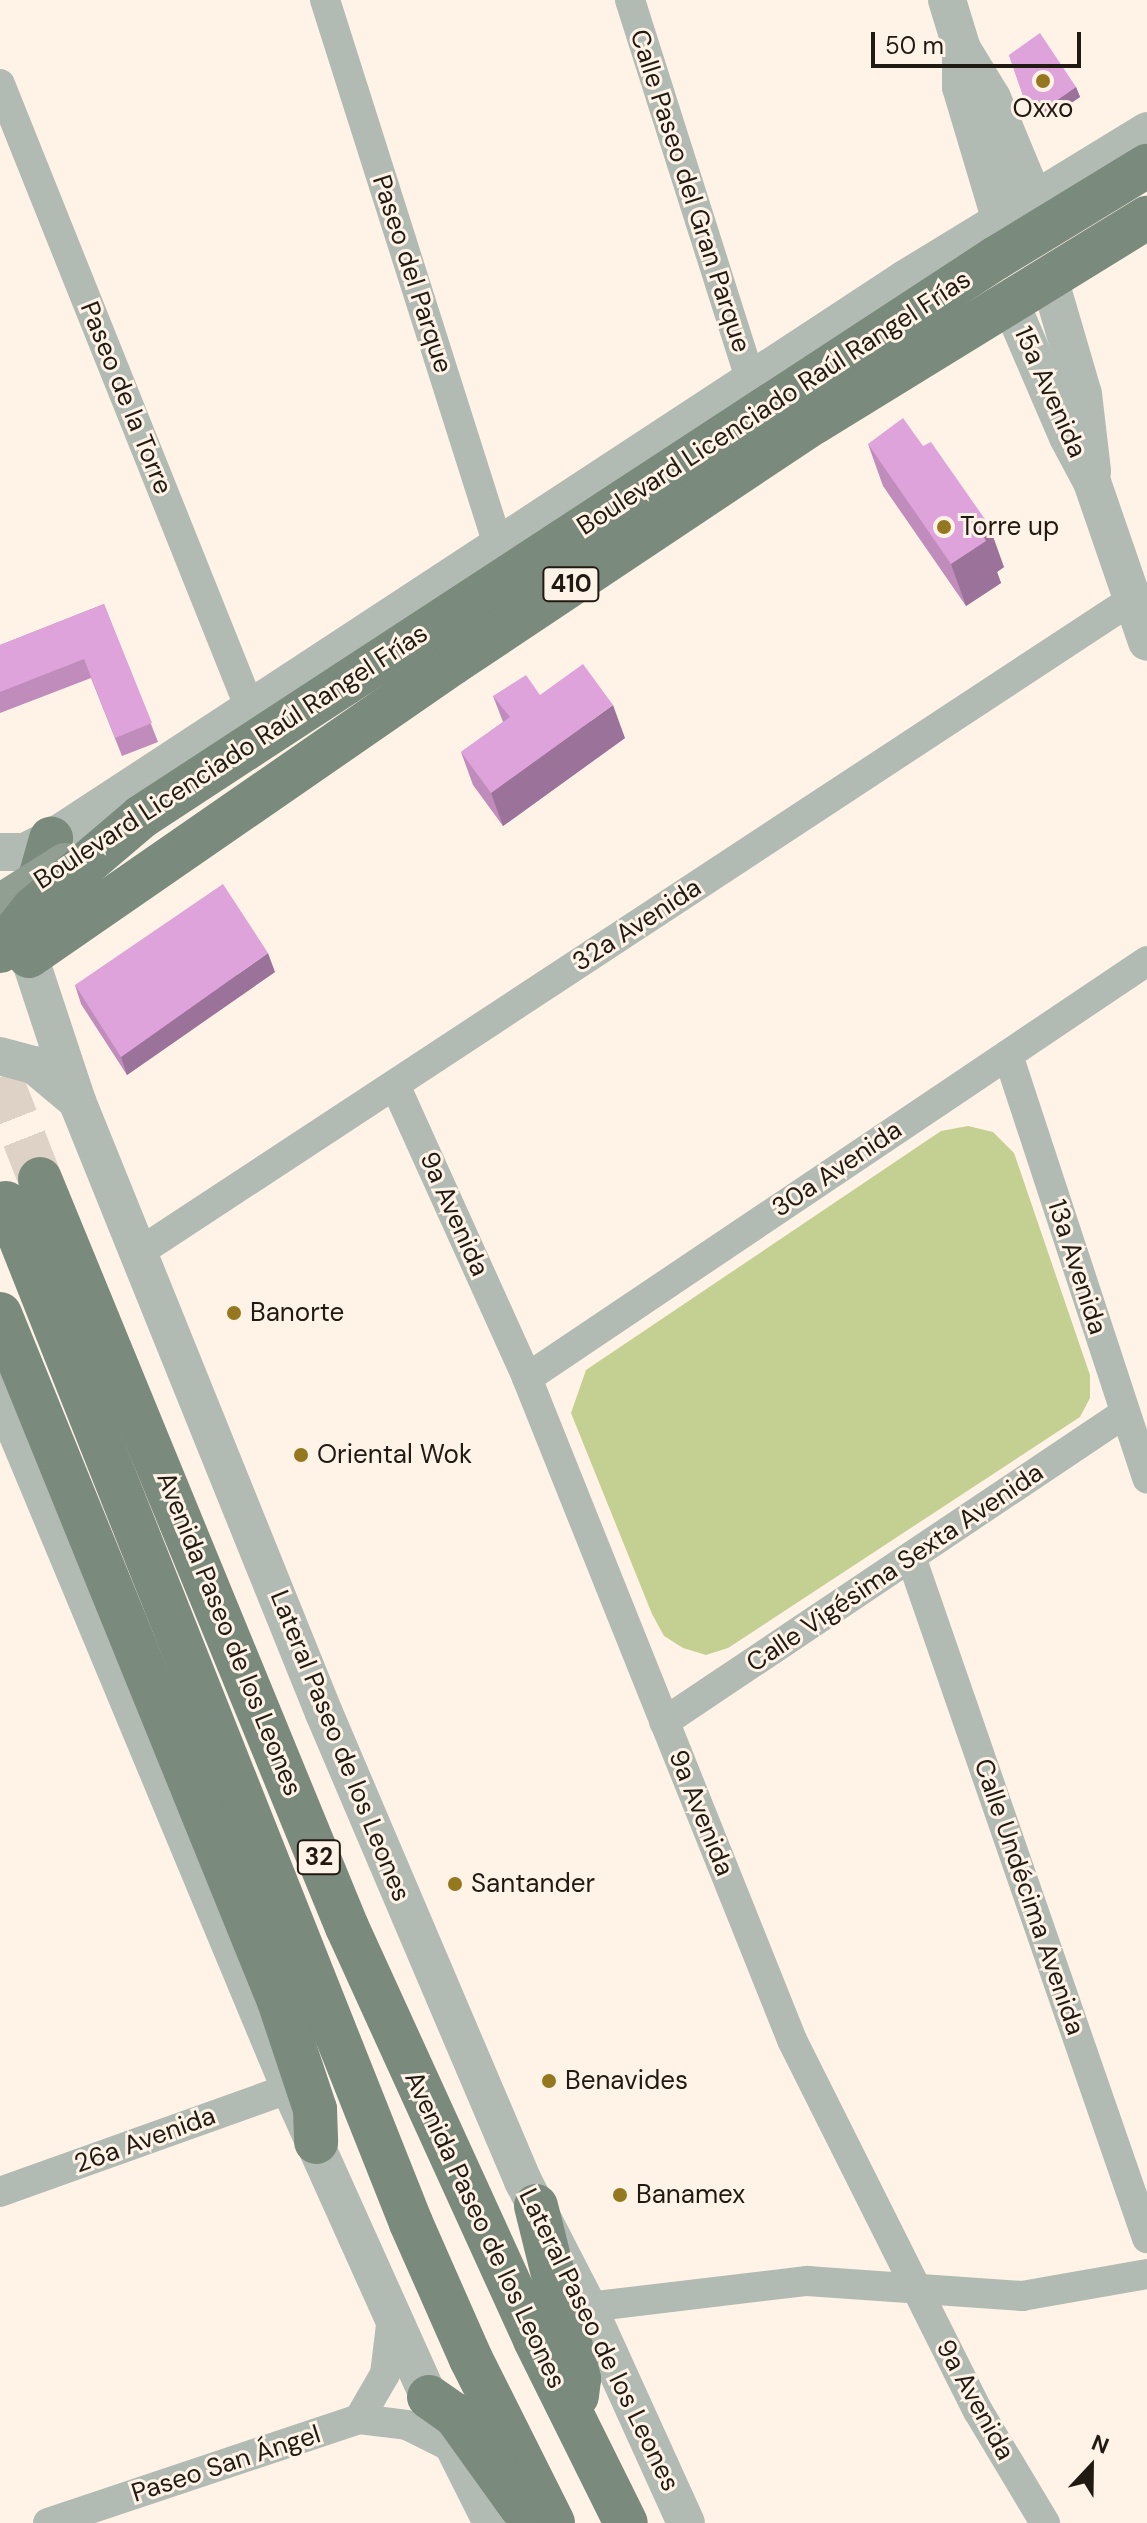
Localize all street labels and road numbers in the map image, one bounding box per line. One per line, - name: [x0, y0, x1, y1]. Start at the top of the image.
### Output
- street label: Calle Paseo del Gran Parque: [623, 26, 757, 356]
- street label: Paseo del Parque: [365, 171, 459, 377]
- street label: Boulevard Licenciado Raúl Rangel Frías: [571, 264, 977, 542]
- street label: Paseo de la Torre: [73, 297, 179, 499]
- street label: 15a Avenida: [1007, 322, 1093, 462]
- road number: 410: [541, 564, 601, 604]
- street label: Boulevard Licenciado Raúl Rangel Frías: [28, 618, 434, 896]
- street label: 32a Avenida: [567, 872, 707, 978]
- street label: 30a Avenida: [766, 1114, 908, 1224]
- street label: 9a Avenida: [413, 1147, 495, 1281]
- street label: 13a Avenida: [1041, 1196, 1113, 1338]
- street label: Calle Vigésima Sexta Avenida: [741, 1457, 1049, 1679]
- street label: Avenida Paseo de los Leones: [150, 1468, 308, 1800]
- street label: Lateral Paseo de los Leones: [263, 1586, 417, 1906]
- street label: 9a Avenida: [662, 1746, 740, 1880]
- street label: Calle Undécima Avenida: [967, 1755, 1091, 2039]
- road number: 32: [295, 1837, 343, 1877]
- street label: Avenida Paseo de los Leones: [398, 2066, 572, 2394]
- street label: 26a Avenida: [70, 2100, 220, 2180]
- street label: Lateral Paseo de los Leones: [512, 2184, 686, 2496]
- street label: 9a Avenida: [929, 2334, 1021, 2466]
- street label: Paseo San Ángel: [128, 2419, 324, 2509]

